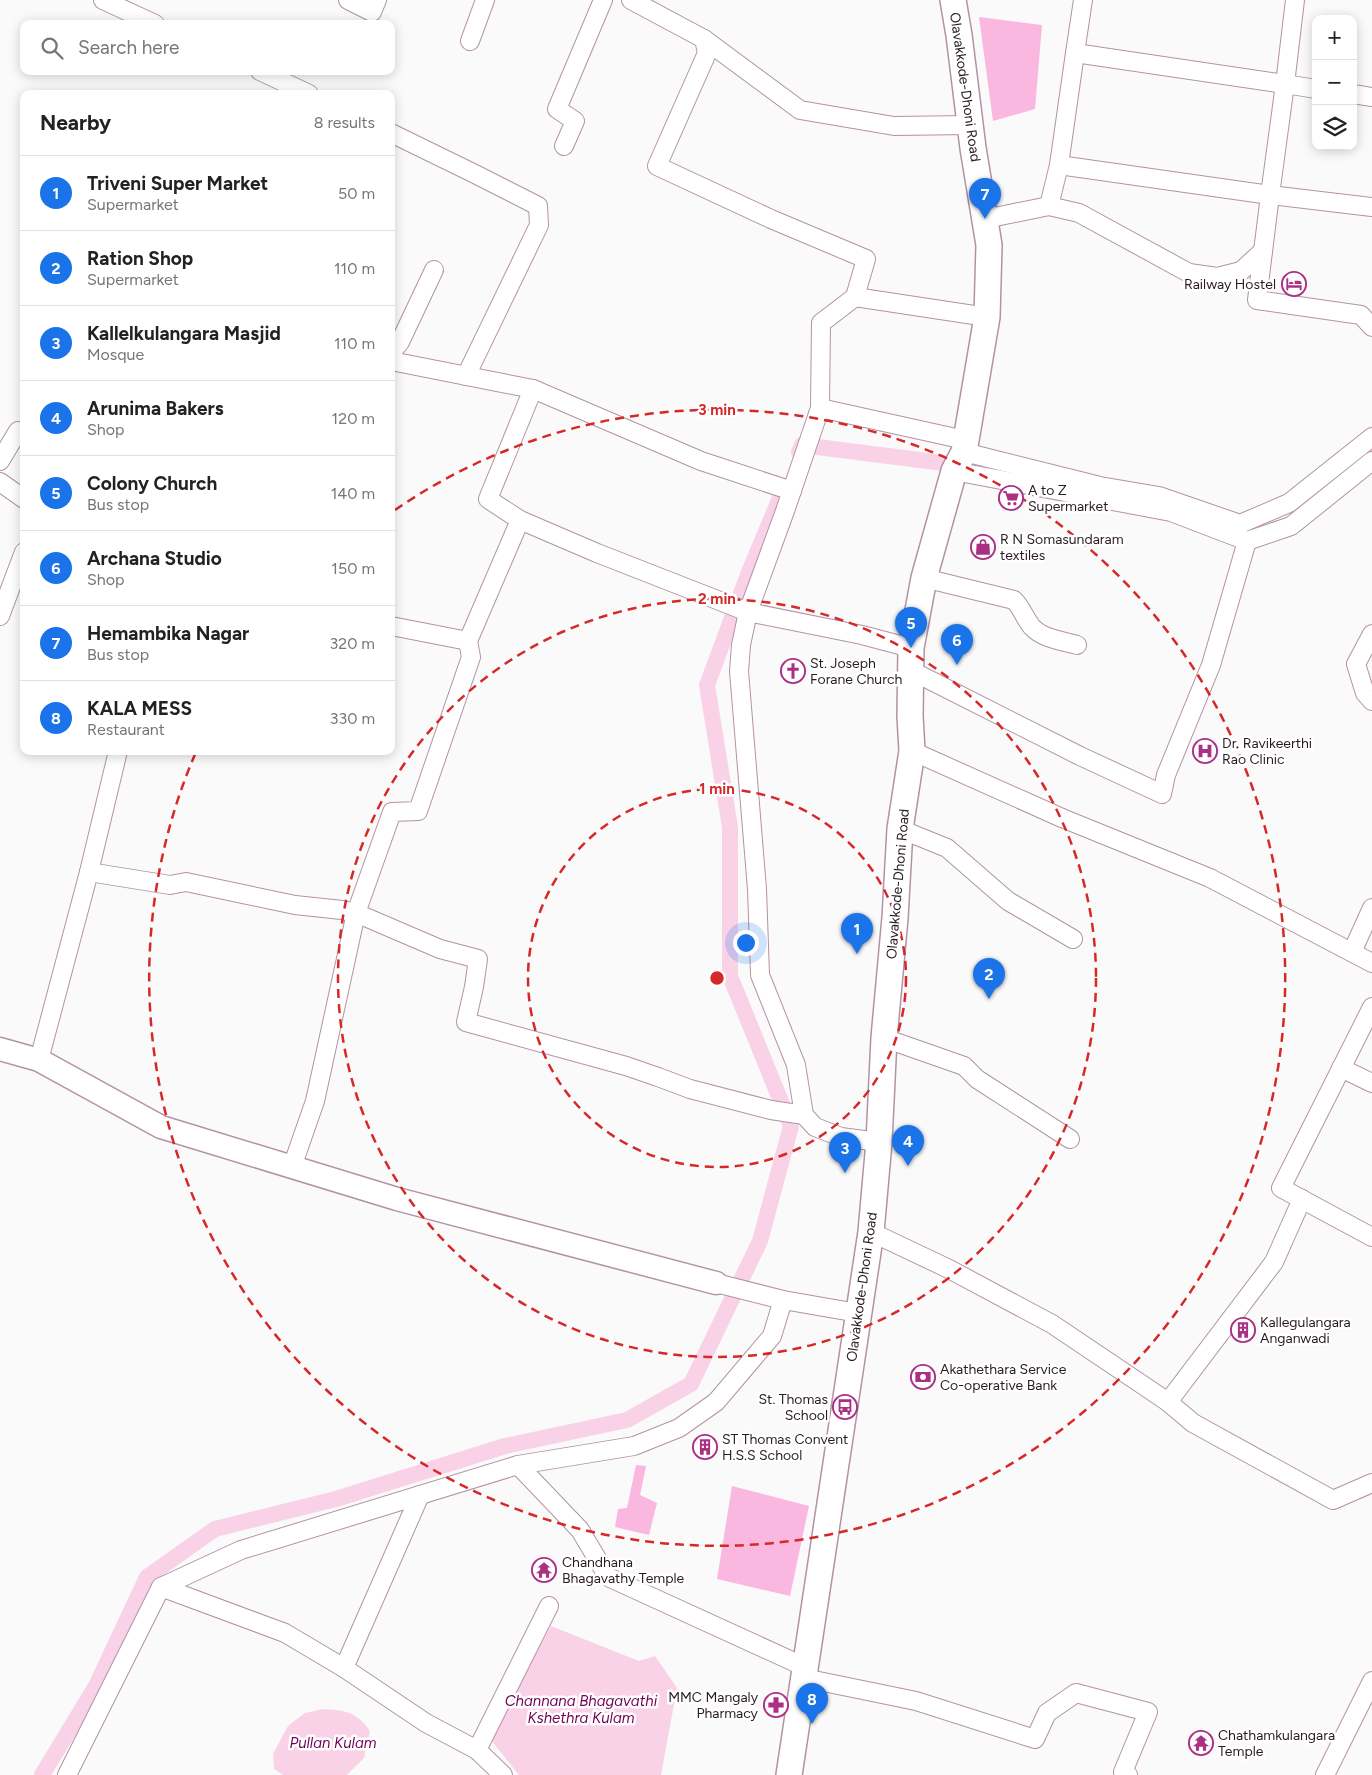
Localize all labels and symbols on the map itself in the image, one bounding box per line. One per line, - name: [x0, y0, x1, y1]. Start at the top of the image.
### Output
- street label: Olavakkode-Dhoni Road: [946, 11, 984, 163]
- pin: 7: [969, 178, 1001, 219]
- hotel icon: Railway Hostel: [1281, 271, 1307, 297]
- place label: Railway Hostel: [1184, 276, 1276, 293]
- text: 3 min: [698, 401, 736, 419]
- place label: A to Z Supermarket: [1028, 482, 1108, 515]
- supermarket icon: A to Z Supermarket: [998, 485, 1024, 511]
- place label: R N Somasundaram textiles: [1000, 531, 1124, 564]
- shop icon: R N Somasundaram textiles: [970, 534, 996, 560]
- text: 2 min: [698, 590, 736, 608]
- pin: 5: [895, 607, 927, 648]
- pin: 6: [941, 624, 973, 665]
- place label: St. Joseph Forane Church: [810, 655, 902, 688]
- church icon: St. Joseph Forane Church: [780, 658, 806, 684]
- place label: Dr. Ravikeerthi Rao Clinic: [1222, 735, 1312, 768]
- hospital icon: Dr. Ravikeerthi Rao Clinic: [1192, 738, 1218, 764]
- text: 1 min: [699, 780, 735, 798]
- street label: Olavakkode-Dhoni Road: [883, 808, 913, 960]
- pin: 1: [841, 913, 873, 954]
- your location: [733, 930, 759, 956]
- pin: 2: [973, 958, 1005, 999]
- centre of rings: [708, 969, 726, 987]
- pin: 4: [892, 1125, 924, 1166]
- pin: 3: [829, 1132, 861, 1173]
- street label: Olavakkode-Dhoni Road: [843, 1211, 881, 1363]
- place label: Kallegulangara Anganwadi: [1260, 1314, 1351, 1347]
- building icon: Kallegulangara Anganwadi: [1230, 1317, 1256, 1343]
- place label: Akathethara Service Co-operative Bank: [940, 1361, 1067, 1394]
- bank icon: Akathethara Service Co-operative Bank: [910, 1364, 936, 1390]
- place label: St. Thomas School: [759, 1391, 828, 1424]
- bus stop icon: St. Thomas School: [832, 1394, 858, 1420]
- place label: ST Thomas Convent H.S.S School: [722, 1431, 848, 1464]
- building icon: ST Thomas Convent H.S.S School: [692, 1434, 718, 1460]
- place label: Chandhana Bhagavathy Temple: [562, 1554, 685, 1587]
- temple icon: Chandhana Bhagavathy Temple: [531, 1557, 557, 1583]
- pin: 8: [796, 1683, 828, 1724]
- place label: MMC Mangaly Pharmacy: [668, 1689, 759, 1722]
- water label: Channana Bhagavathi Kshethra Kulam: [505, 1692, 658, 1727]
- pharmacy icon: MMC Mangaly Pharmacy: [763, 1692, 789, 1718]
- place label: Chathamkulangara Temple: [1218, 1727, 1335, 1760]
- temple icon: Chathamkulangara Temple: [1188, 1730, 1214, 1756]
- water label: Pullan Kulam: [290, 1734, 377, 1752]

